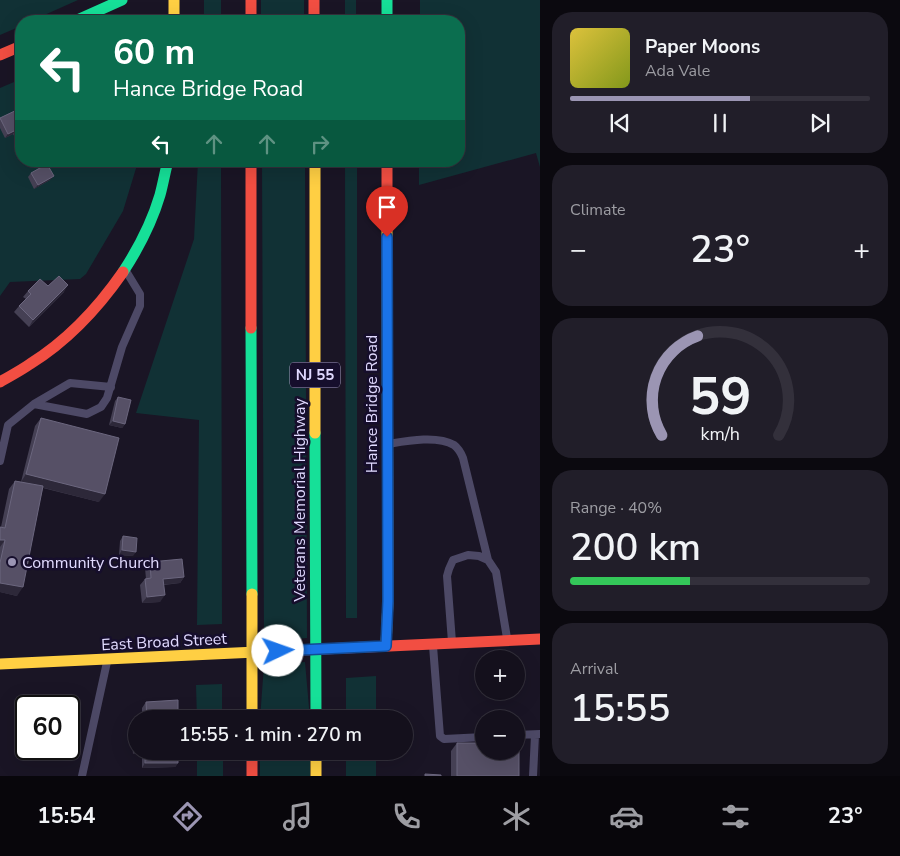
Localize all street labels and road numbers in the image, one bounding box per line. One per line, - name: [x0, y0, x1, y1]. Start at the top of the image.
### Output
- street label: Hance Bridge Road: [361, 335, 383, 473]
- road number: NJ 55: [290, 362, 340, 388]
- street label: Veterans Memorial Highway: [289, 398, 311, 603]
- street label: East Broad Street: [101, 628, 228, 656]

